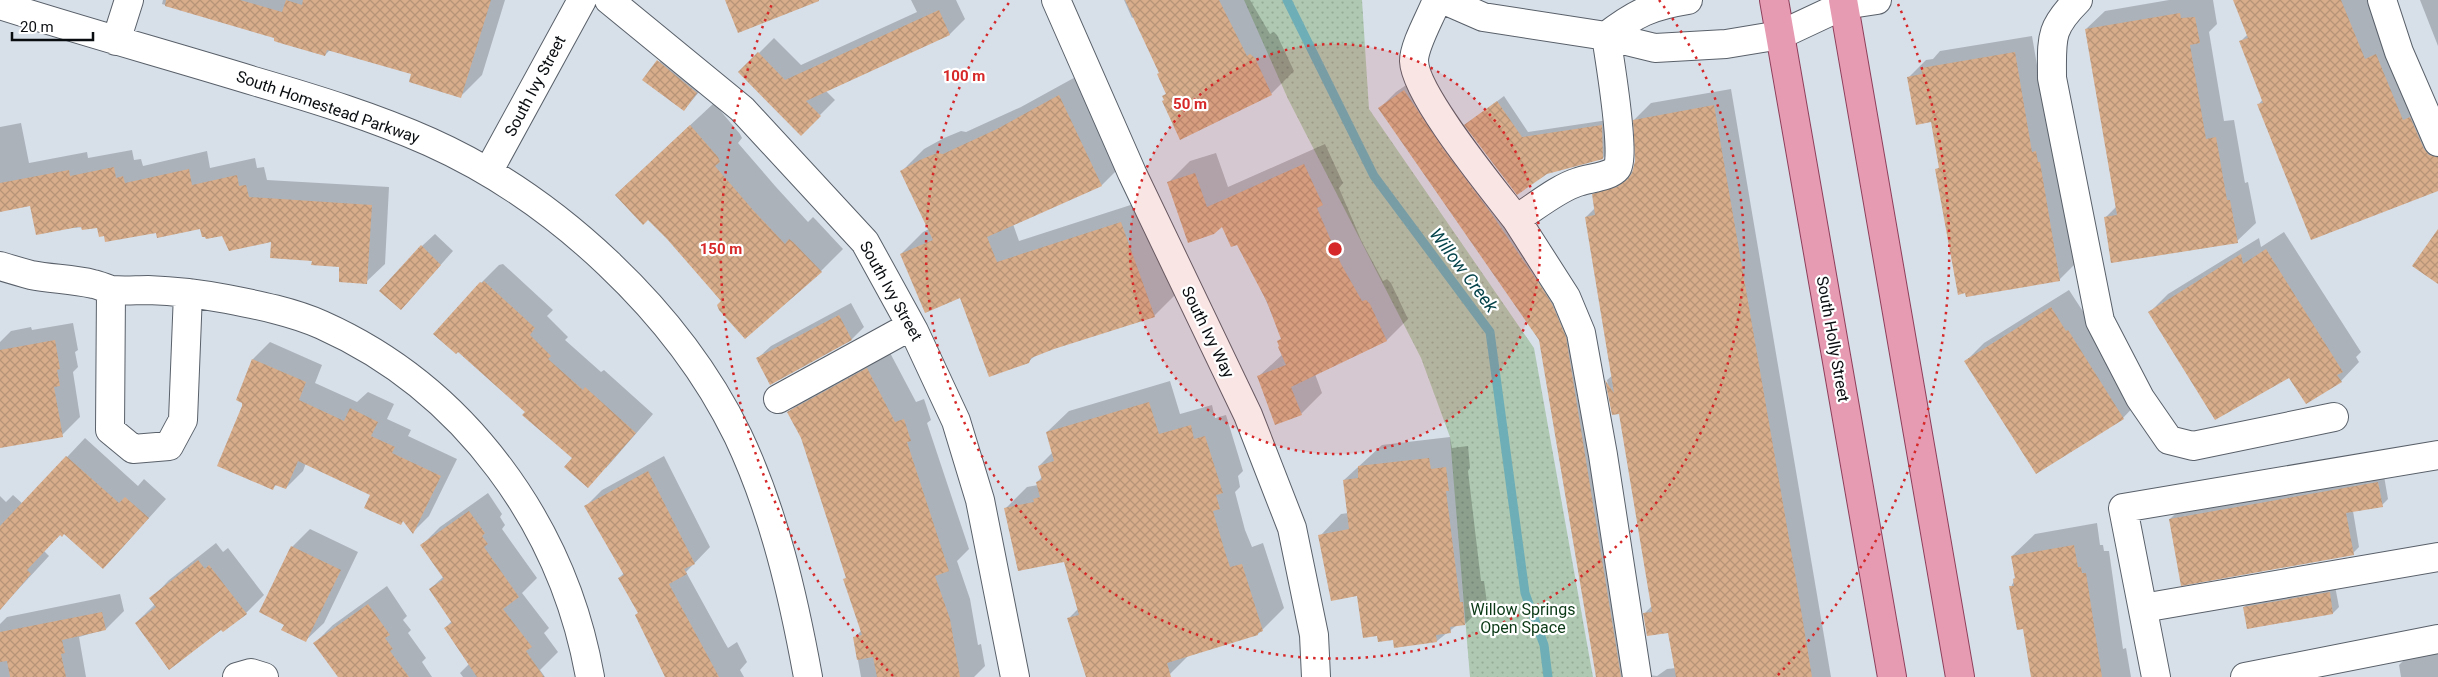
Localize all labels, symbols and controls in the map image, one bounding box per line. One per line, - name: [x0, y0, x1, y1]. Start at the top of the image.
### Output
- scale bar: [12, 10, 94, 42]
- text: 20 m: [20, 18, 54, 36]
- street label: South Ivy Street: [500, 32, 570, 140]
- street label: South Homestead Parkway: [234, 67, 423, 147]
- text: 100 m: [943, 67, 985, 85]
- text: 50 m: [1173, 95, 1207, 113]
- water label: Willow Creek: [1425, 224, 1503, 317]
- street label: South Ivy Street: [856, 238, 926, 344]
- text: 150 m: [700, 240, 742, 258]
- centre of rings: [1326, 240, 1344, 258]
- street label: South Holly Street: [1813, 275, 1853, 403]
- street label: South Ivy Way: [1178, 283, 1238, 381]
- park label: Willow Springs Open Space: [1471, 600, 1575, 637]

